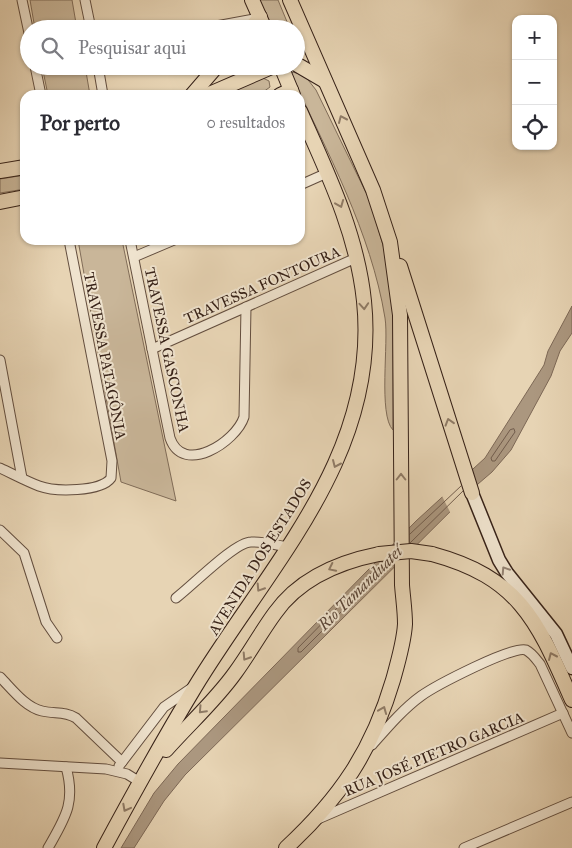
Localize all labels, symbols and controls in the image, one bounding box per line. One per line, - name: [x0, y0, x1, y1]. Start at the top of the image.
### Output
- map controls: [512, 15, 557, 150]
- button: +: [512, 15, 557, 60]
- search box: [20, 20, 305, 75]
- icon: search: [38, 34, 66, 62]
- text: Pesquisar aqui: [78, 36, 186, 59]
- button: −: [512, 60, 557, 105]
- button: locate: [512, 105, 557, 150]
- text: Por perto: [40, 110, 120, 136]
- text: 0 resultados: [207, 113, 285, 132]
- one-way arrow: [338, 115, 349, 124]
- one-way arrow: [333, 199, 344, 208]
- street label: TRAVESSA FONTOURA: [181, 242, 343, 328]
- street label: TRAVESSA GASCONHA: [141, 266, 193, 434]
- street label: TRAVESSA PATAGÔNIA: [80, 271, 130, 441]
- one-way arrow: [358, 302, 369, 310]
- one-way arrow: [445, 418, 455, 426]
- one-way arrow: [331, 459, 342, 468]
- one-way arrow: [396, 473, 406, 481]
- street label: AVENIDA DOS ESTADOS: [204, 476, 316, 639]
- water label: Rio Tamanduateí: [313, 539, 409, 635]
- one-way arrow: [328, 562, 337, 572]
- one-way arrow: [502, 567, 511, 576]
- one-way arrow: [257, 583, 267, 592]
- one-way arrow: [242, 652, 252, 661]
- one-way arrow: [548, 652, 559, 661]
- one-way arrow: [199, 705, 208, 714]
- one-way arrow: [377, 706, 387, 714]
- street label: RUA JOSÉ PIETRO GARCIA: [341, 707, 527, 801]
- one-way arrow: [122, 803, 132, 812]

